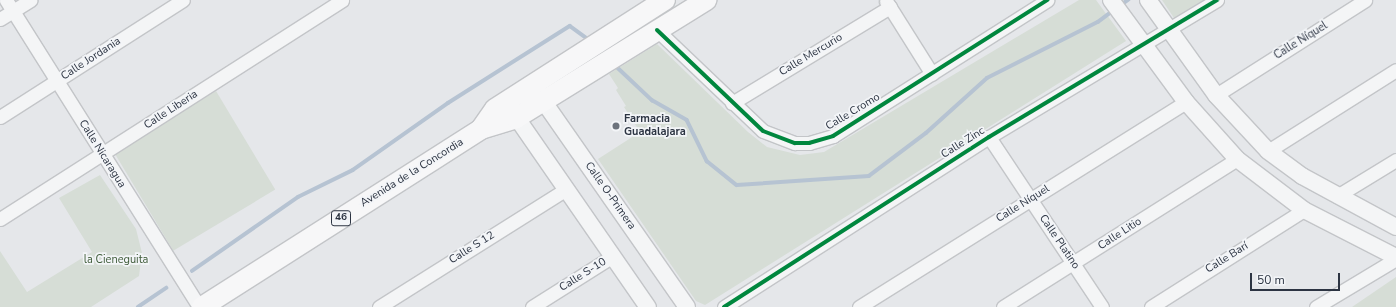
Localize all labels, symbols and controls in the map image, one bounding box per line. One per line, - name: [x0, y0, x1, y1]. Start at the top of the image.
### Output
- street label: Calle Níquel: [1272, 19, 1330, 63]
- street label: Calle Mercurio: [777, 31, 845, 79]
- street label: Calle Jordania: [59, 35, 123, 83]
- street label: Calle Liberia: [142, 88, 200, 132]
- street label: Calle Cromo: [823, 91, 883, 133]
- place label: Farmacia Guadalajara: [624, 113, 686, 139]
- street label: Calle Nicaragua: [76, 117, 128, 191]
- marker: Farmacia Guadalajara: [611, 121, 621, 131]
- street label: Calle Zinc: [939, 125, 987, 161]
- street label: Avenida de la Concordia: [358, 136, 466, 210]
- street label: Calle O-Primera: [582, 160, 638, 232]
- street label: Calle Níquel: [994, 182, 1052, 226]
- road number: 46: [331, 210, 351, 226]
- street label: Calle Platino: [1036, 212, 1082, 272]
- street label: Calle Litio: [1096, 215, 1144, 253]
- street label: Calle S 12: [447, 229, 497, 267]
- street label: Calle Barí: [1203, 240, 1251, 276]
- park label: la Cieneguita: [84, 253, 148, 267]
- street label: Calle S-10: [557, 255, 609, 295]
- scale bar: [1252, 265, 1342, 291]
- text: 50 m: [1257, 272, 1285, 288]

